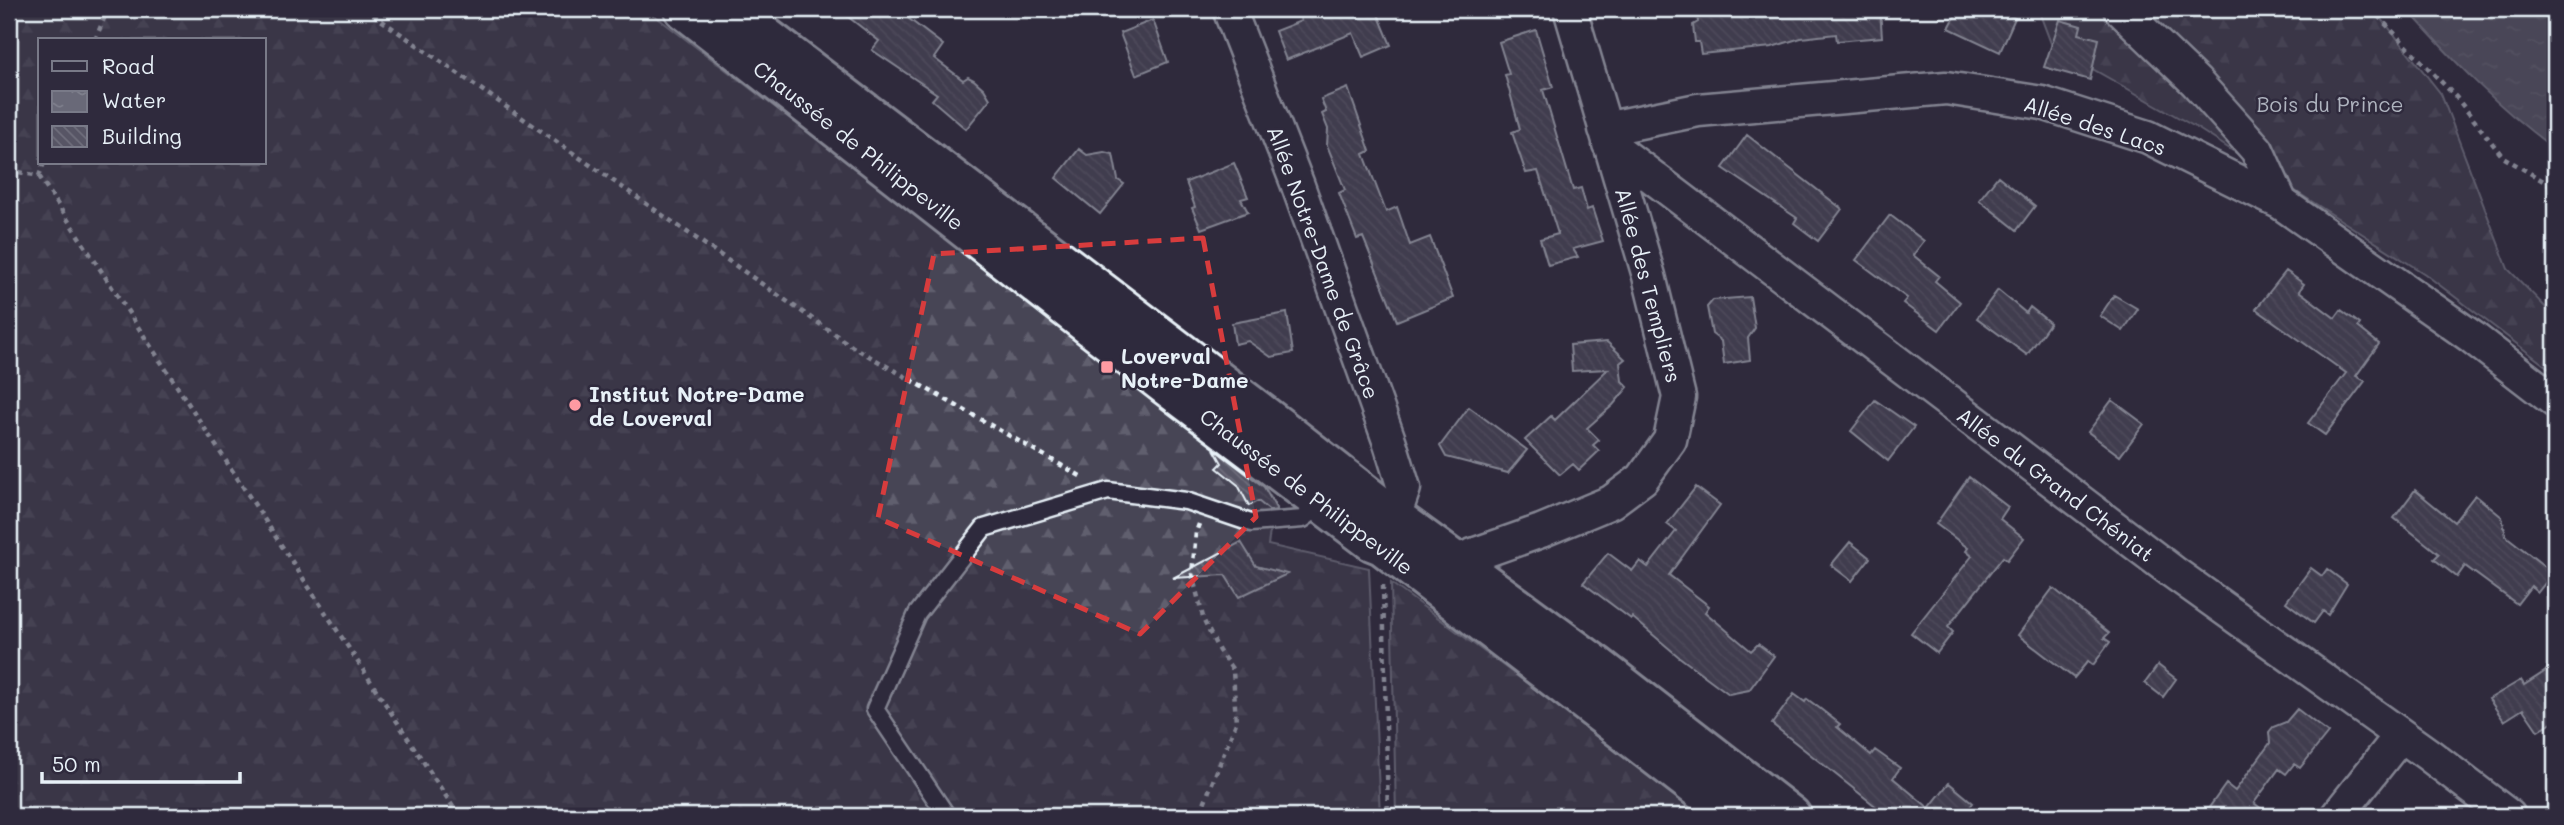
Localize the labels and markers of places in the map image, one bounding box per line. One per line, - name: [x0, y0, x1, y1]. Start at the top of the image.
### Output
- place label: Loverval Notre-Dame: [1121, 342, 1248, 393]
- marker: Loverval Notre-Dame: [1099, 359, 1115, 375]
- place label: Institut Notre-Dame de Loverval: [589, 380, 804, 431]
- marker: Institut Notre-Dame de Loverval: [567, 397, 583, 413]

